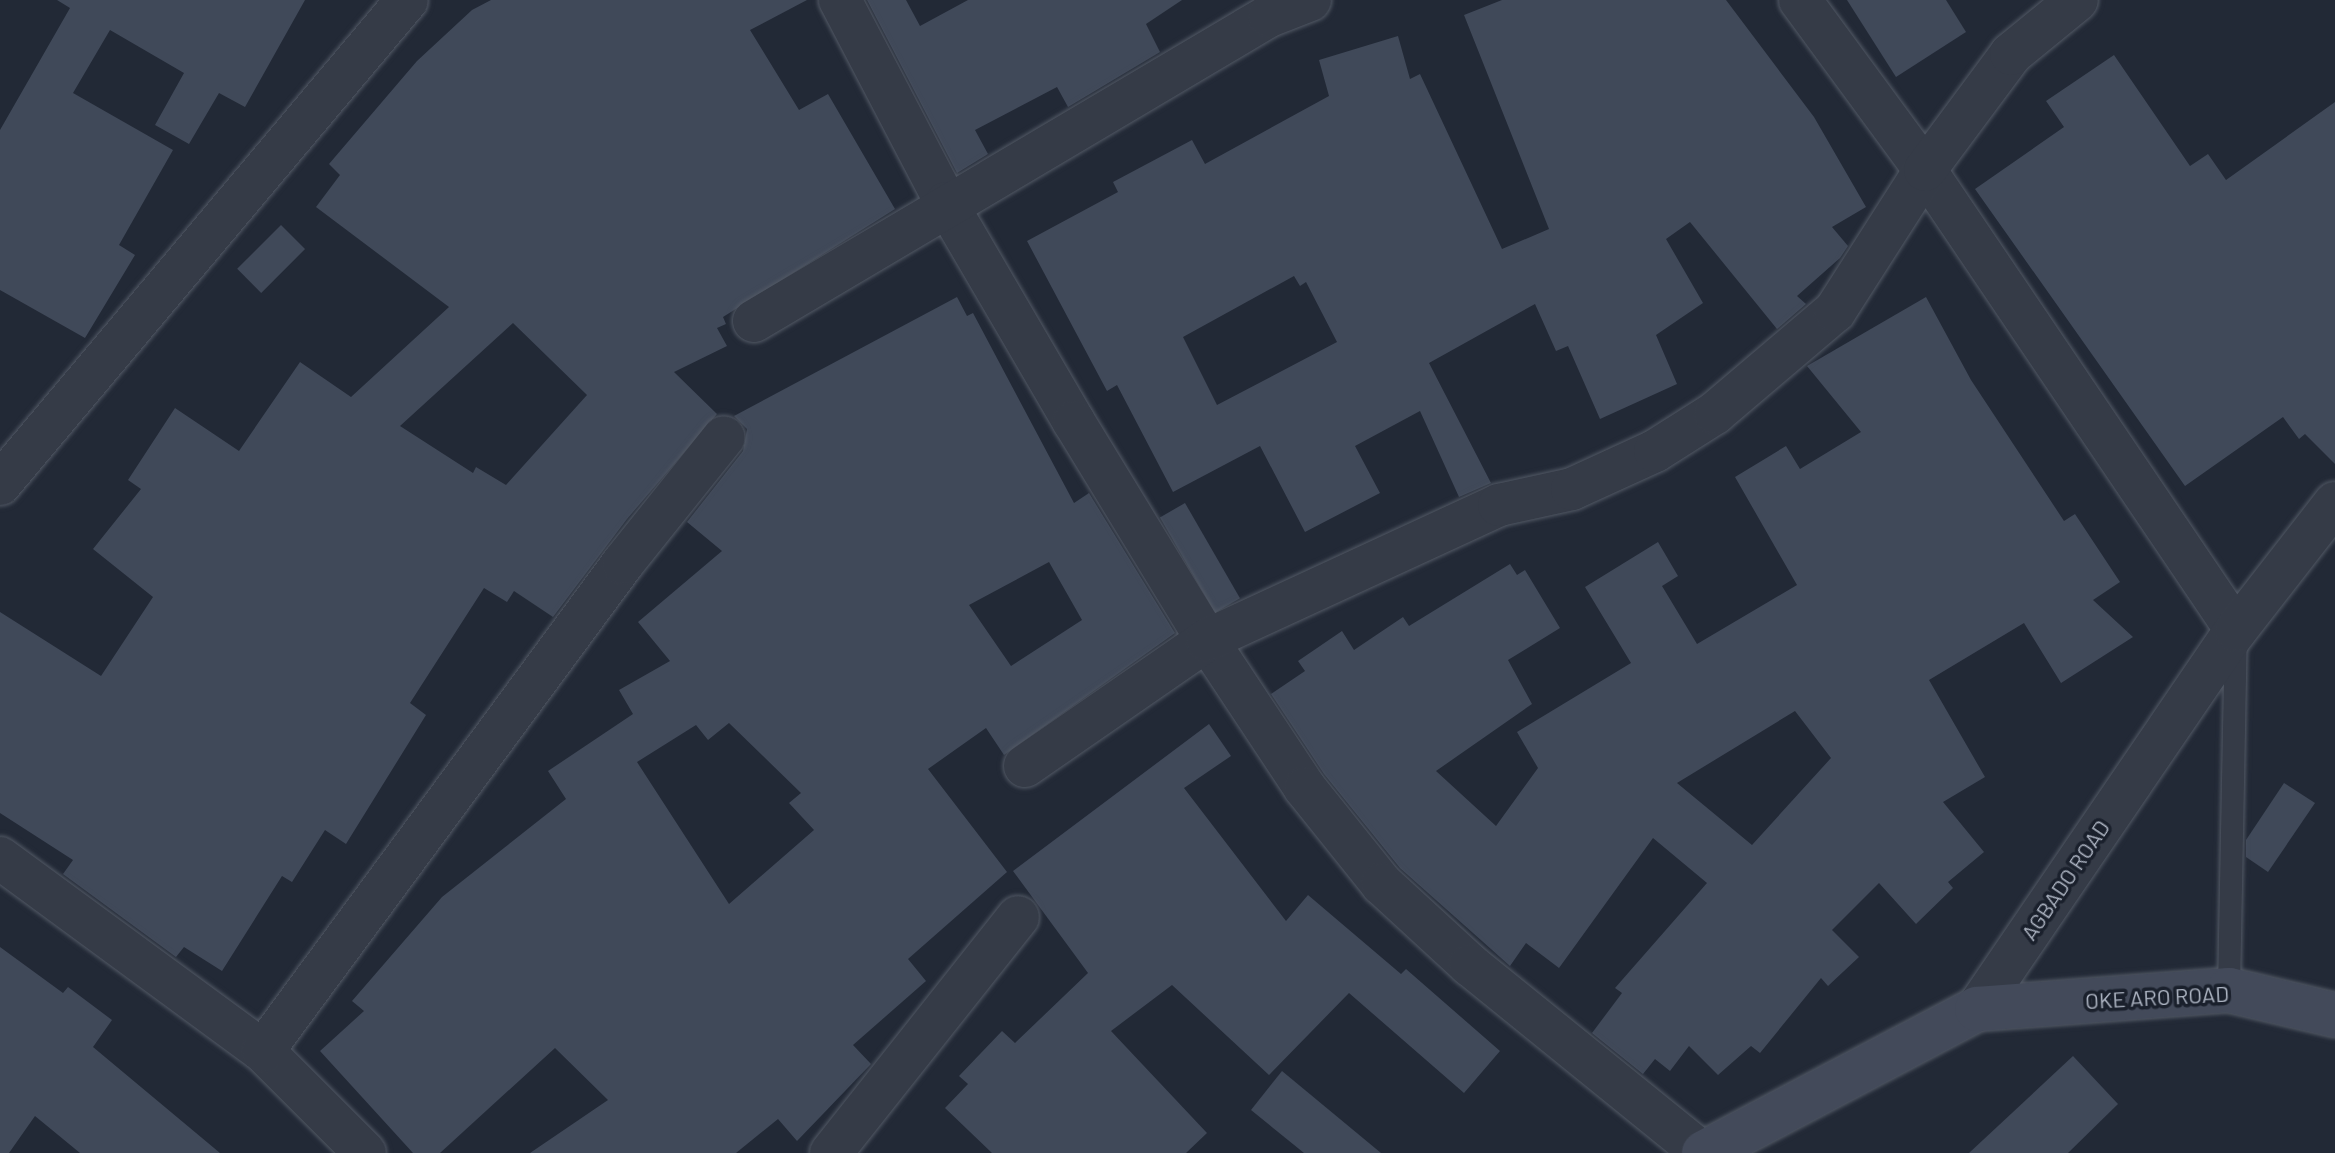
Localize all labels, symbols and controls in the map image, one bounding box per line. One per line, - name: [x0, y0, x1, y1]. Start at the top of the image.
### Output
- street label: AGBADO ROAD: [2015, 815, 2115, 945]
- street label: OKE ARO ROAD: [2085, 980, 2229, 1014]

